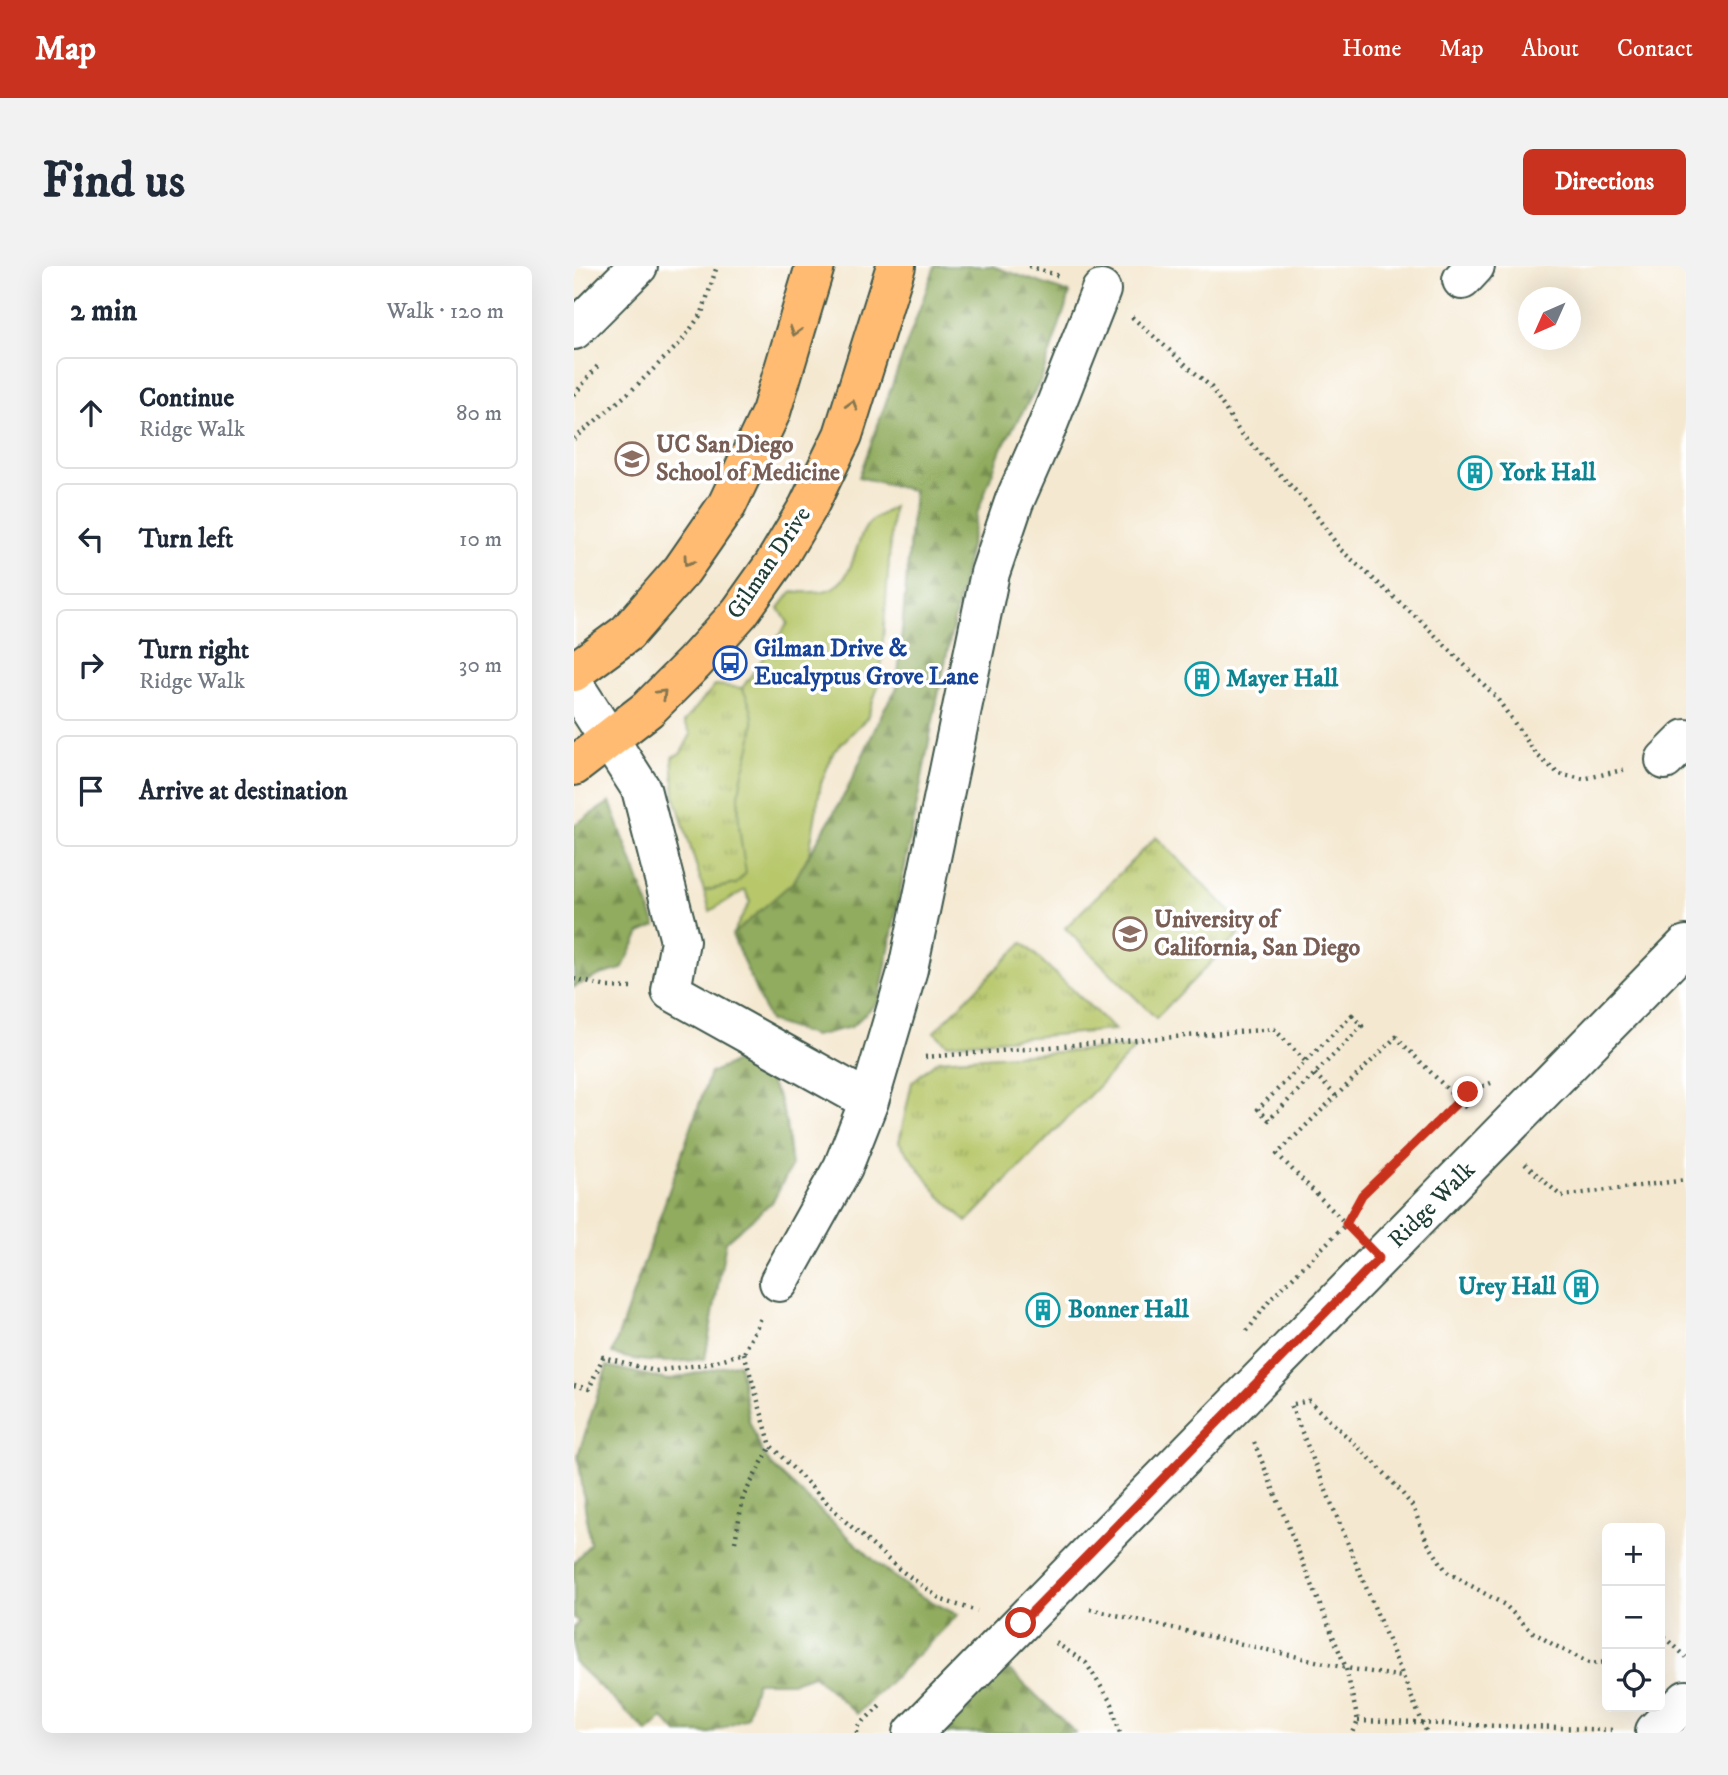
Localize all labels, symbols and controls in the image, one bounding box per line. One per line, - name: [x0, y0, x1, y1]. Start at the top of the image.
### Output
- text: Map: [35, 29, 96, 70]
- text: Home: [1342, 34, 1401, 64]
- text: Map: [1439, 34, 1484, 64]
- text: About: [1522, 34, 1579, 64]
- text: Contact: [1617, 34, 1693, 64]
- button: Directions: [1523, 149, 1686, 215]
- text: Find us: [42, 151, 185, 213]
- north arrow: [1518, 287, 1581, 350]
- text: 2 min: [70, 293, 137, 330]
- text: Walk · 120 m: [386, 297, 504, 326]
- one-way arrow: [789, 325, 804, 337]
- text: Continue: [139, 382, 234, 415]
- icon: ahead: [72, 394, 110, 432]
- text: 80 m: [456, 399, 502, 428]
- one-way arrow: [844, 399, 859, 411]
- text: Ridge Walk: [139, 415, 245, 444]
- place label: UC San Diego School of Medicine: [656, 430, 840, 488]
- school or university icon: UC San Diego School of Medicine: [613, 440, 651, 478]
- building icon: York Hall: [1456, 454, 1494, 492]
- place label: York Hall: [1499, 458, 1597, 488]
- street label: Gilman Drive: [720, 501, 818, 625]
- icon: left: [72, 520, 110, 558]
- text: Turn left: [139, 523, 233, 556]
- text: 10 m: [459, 525, 502, 554]
- one-way arrow: [684, 553, 696, 566]
- text: Turn right: [139, 634, 249, 667]
- place label: Gilman Drive & Eucalyptus Grove Lane: [754, 634, 979, 692]
- bus stop icon: Gilman Drive & Eucalyptus Grove Lane: [711, 644, 749, 682]
- icon: right: [72, 646, 110, 684]
- text: 30 m: [459, 651, 502, 680]
- building icon: Mayer Hall: [1183, 660, 1221, 698]
- place label: Mayer Hall: [1226, 664, 1339, 694]
- text: Ridge Walk: [139, 667, 245, 696]
- one-way arrow: [654, 690, 667, 703]
- icon: arrive: [72, 772, 110, 810]
- text: Arrive at destination: [139, 775, 348, 808]
- place label: University of California, San Diego: [1154, 905, 1360, 963]
- school or university icon: University of California, San Diego: [1111, 915, 1149, 953]
- route end: [1452, 1076, 1483, 1107]
- street label: Ridge Walk: [1382, 1155, 1482, 1255]
- building icon: Urey Hall: [1562, 1268, 1600, 1306]
- place label: Urey Hall: [1458, 1272, 1557, 1302]
- building icon: Bonner Hall: [1024, 1291, 1062, 1329]
- place label: Bonner Hall: [1068, 1295, 1189, 1325]
- map controls: [1602, 1523, 1665, 1712]
- button: +: [1602, 1523, 1665, 1586]
- button: −: [1602, 1586, 1665, 1649]
- route start: [1005, 1607, 1036, 1638]
- button: locate: [1602, 1649, 1665, 1712]

